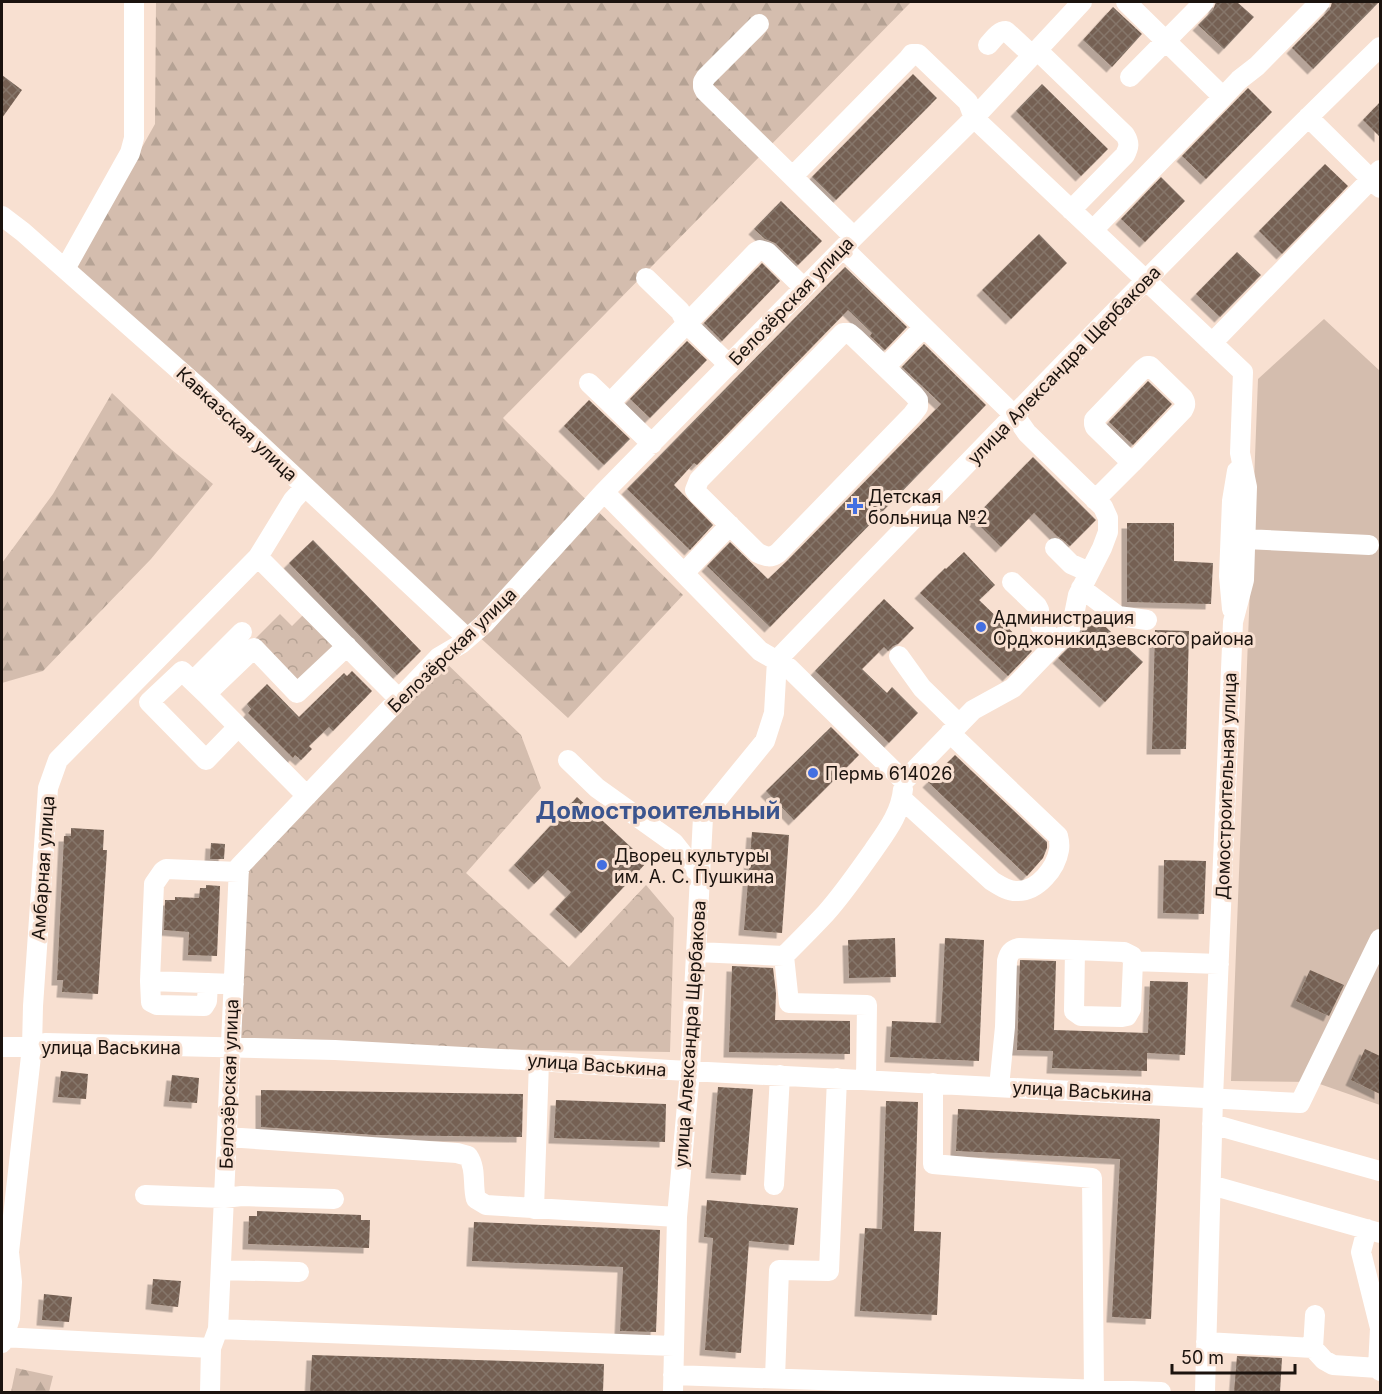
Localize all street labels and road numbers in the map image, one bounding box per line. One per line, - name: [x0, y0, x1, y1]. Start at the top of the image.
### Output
- street label: Белозёрская улица: [724, 233, 858, 369]
- street label: улица Александра Щербакова: [963, 261, 1165, 469]
- street label: Кавказская улица: [172, 363, 302, 485]
- street label: Белозёрская улица: [384, 583, 520, 717]
- street label: Домостроительная улица: [1212, 672, 1240, 900]
- street label: Амбарная улица: [27, 795, 59, 941]
- street label: улица Александра Щербакова: [670, 900, 710, 1168]
- street label: Белозёрская улица: [216, 999, 242, 1169]
- street label: улица Васькина: [41, 1037, 181, 1058]
- street label: улица Васькина: [527, 1050, 667, 1080]
- street label: улица Васькина: [1012, 1077, 1152, 1105]

